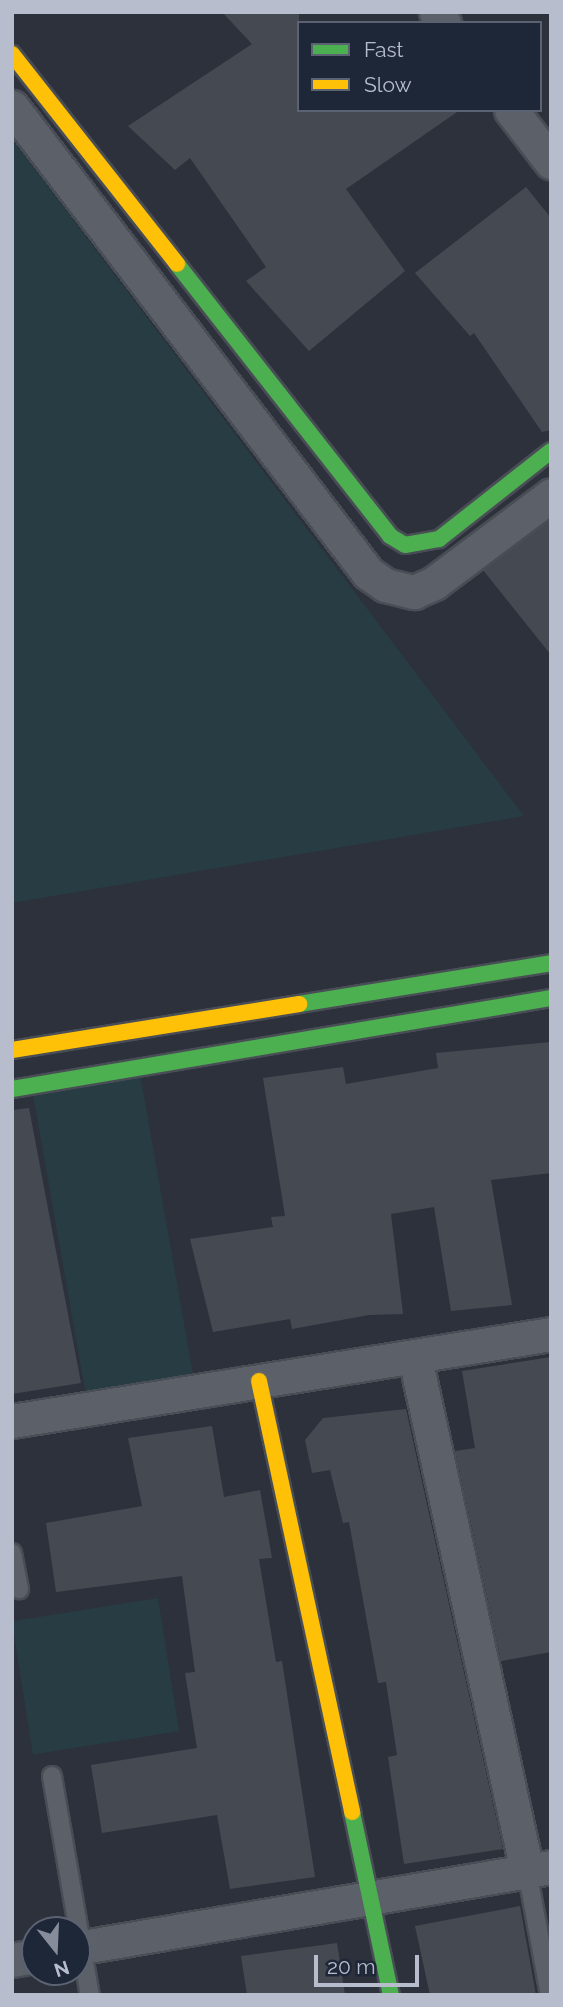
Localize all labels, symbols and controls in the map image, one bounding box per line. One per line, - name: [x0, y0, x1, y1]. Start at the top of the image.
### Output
- legend: [297, 21, 542, 112]
- text: Fast: [364, 37, 404, 62]
- text: Slow: [364, 72, 412, 97]
- north arrow: [21, 1916, 91, 1986]
- scale bar: [318, 1940, 423, 1984]
- text: 20 m: [327, 1954, 375, 1979]
- text: N: [52, 1956, 72, 1982]

